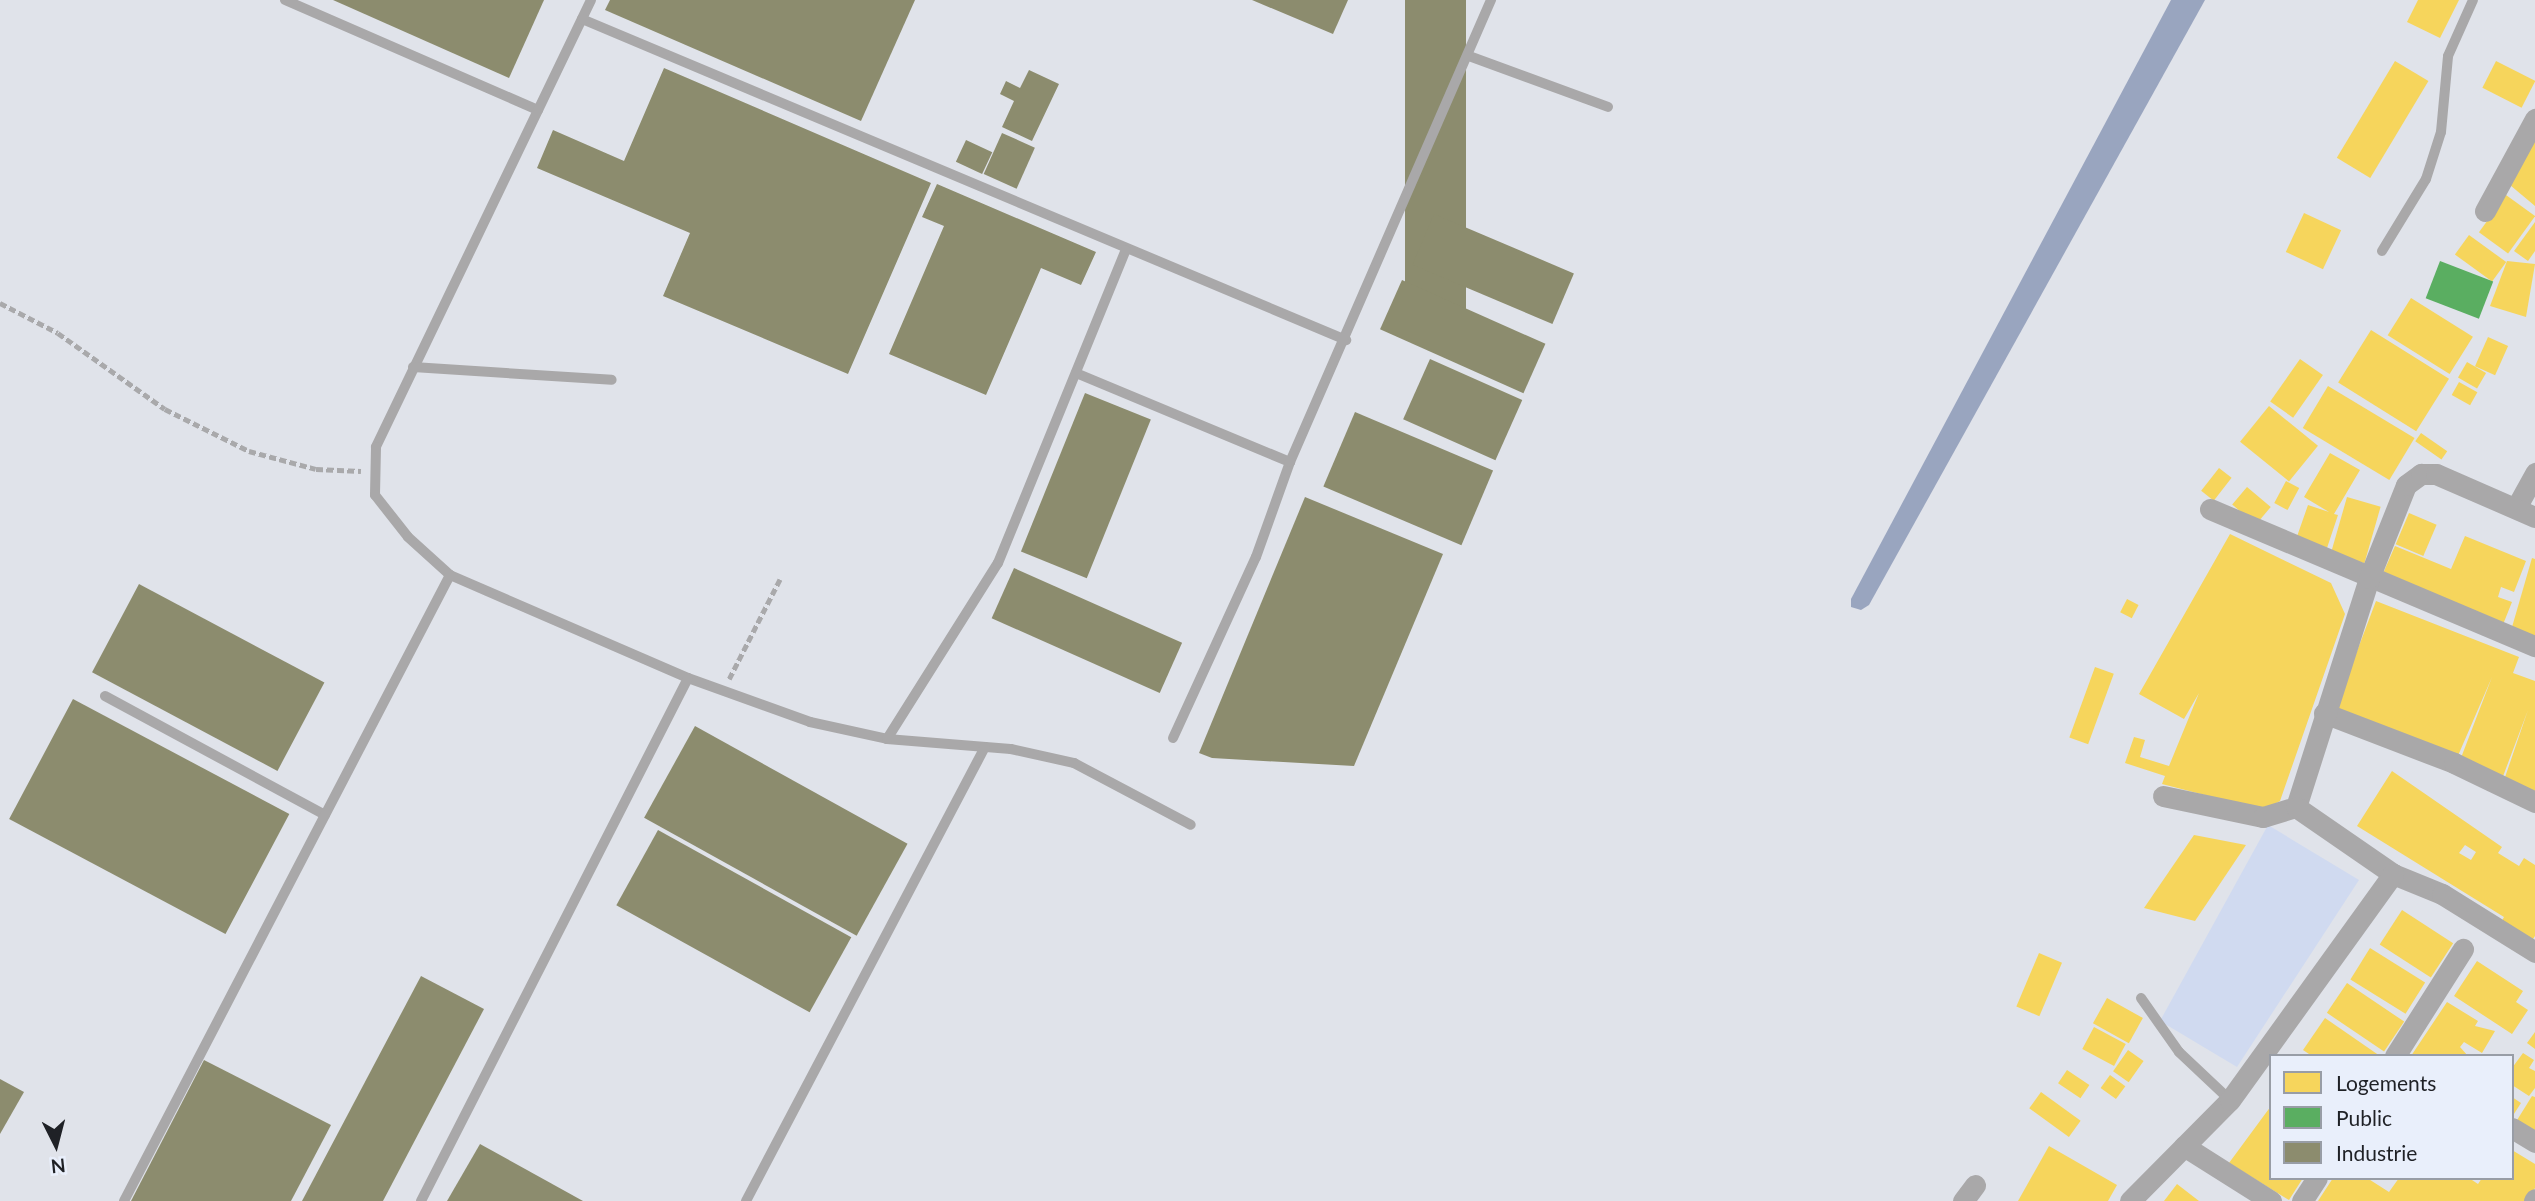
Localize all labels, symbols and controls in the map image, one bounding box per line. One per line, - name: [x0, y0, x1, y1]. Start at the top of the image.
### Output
- legend: [2269, 1054, 2514, 1180]
- text: Logements: [2336, 1070, 2436, 1095]
- text: Public: [2336, 1105, 2392, 1130]
- north arrow: [21, 1110, 91, 1180]
- text: Industrie: [2336, 1140, 2417, 1165]
- text: N: [50, 1154, 67, 1179]

